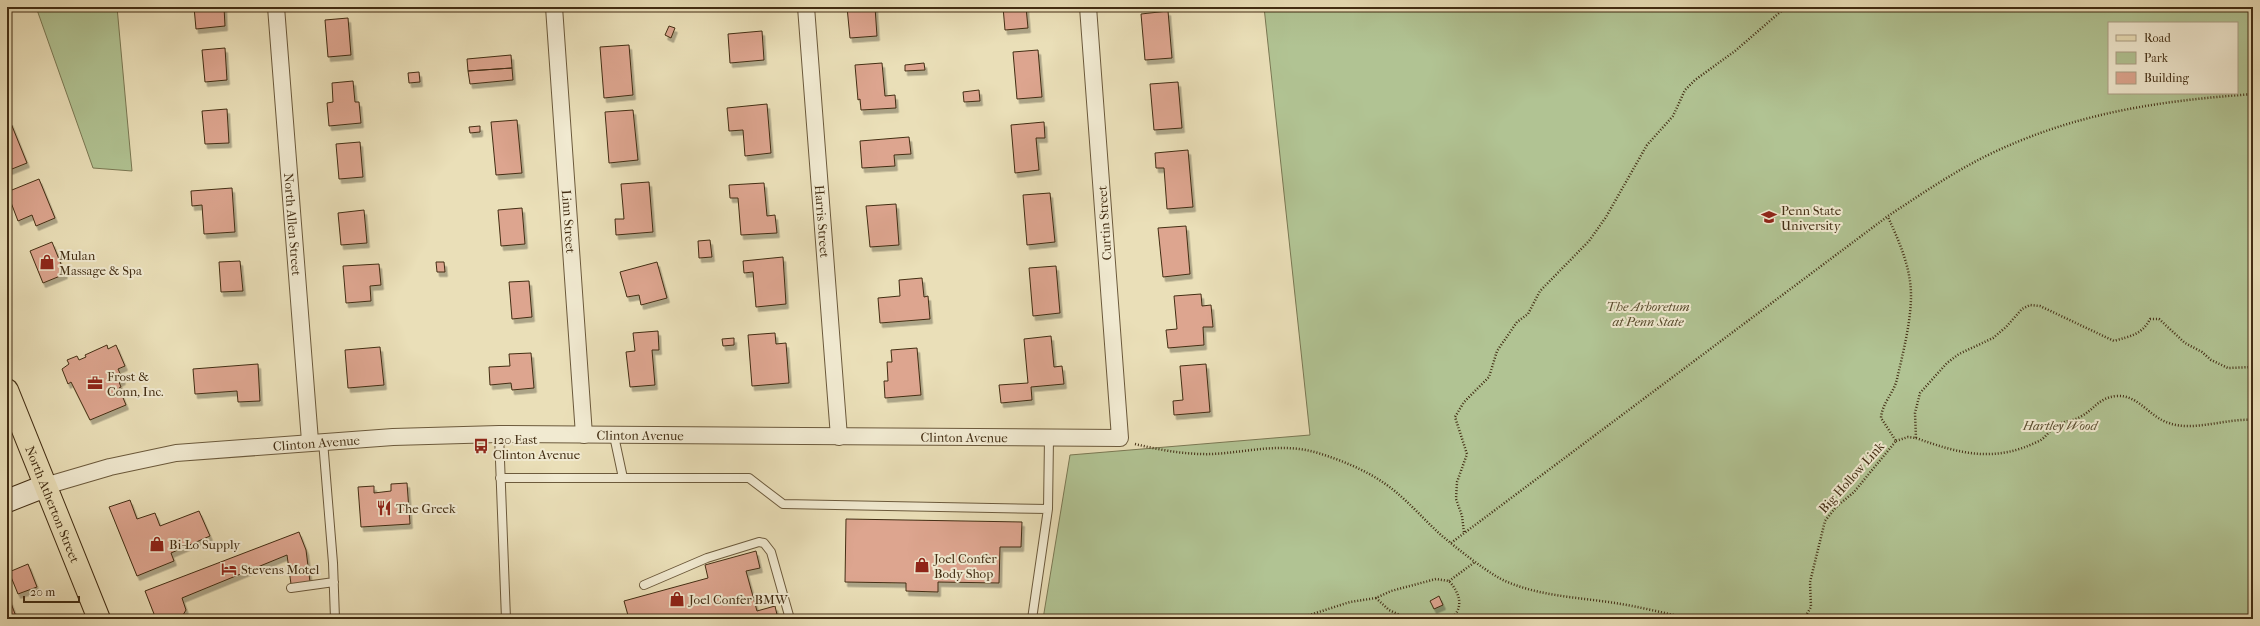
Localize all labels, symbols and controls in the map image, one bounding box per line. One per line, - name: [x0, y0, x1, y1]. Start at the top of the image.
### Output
- legend: [2108, 22, 2238, 94]
- text: Road: [2144, 31, 2171, 45]
- text: Park: [2144, 51, 2169, 65]
- text: Building: [2144, 71, 2189, 85]
- street label: North Allen Street: [281, 172, 304, 277]
- street label: Harris Street: [812, 184, 832, 259]
- street label: Curtin Street: [1094, 185, 1115, 261]
- street label: Linn Street: [559, 189, 578, 254]
- place label: Penn State University: [1781, 203, 1842, 233]
- school or university icon: Penn State University: [1760, 208, 1778, 226]
- place label: Mulan Massage & Spa: [59, 248, 143, 278]
- shop icon: Mulan Massage & Spa: [38, 253, 56, 271]
- park label: The Arboretum at Penn State: [1606, 299, 1690, 329]
- place label: Frost & Conn, Inc.: [107, 369, 164, 399]
- office icon: Frost & Conn, Inc.: [86, 374, 104, 392]
- park label: Hartley Wood: [2022, 418, 2099, 433]
- street label: Clinton Avenue: [597, 428, 684, 443]
- street label: Clinton Avenue: [921, 430, 1008, 445]
- street label: Clinton Avenue: [272, 432, 361, 454]
- place label: 120 East Clinton Avenue: [493, 432, 581, 462]
- bus stop icon: 120 East Clinton Avenue: [472, 437, 490, 455]
- street label: Big Hollow Link: [1816, 439, 1887, 516]
- street label: North Atherton Street: [22, 444, 83, 565]
- restaurant icon: The Greek: [375, 499, 393, 517]
- place label: The Greek: [396, 501, 456, 516]
- shop icon: Bi-Lo Supply: [148, 535, 166, 553]
- place label: Bi-Lo Supply: [169, 537, 241, 552]
- place label: Joel Confer Body Shop: [933, 551, 997, 581]
- shop icon: Joel Confer Body Shop: [913, 556, 931, 574]
- hotel icon: Stevens Motel: [220, 560, 238, 578]
- place label: Stevens Motel: [241, 562, 320, 577]
- scale bar: [24, 578, 79, 604]
- text: 20 m: [30, 585, 55, 599]
- shop icon: Joel Confer BMW: [668, 590, 686, 608]
- place label: Joel Confer BMW: [688, 592, 789, 607]

